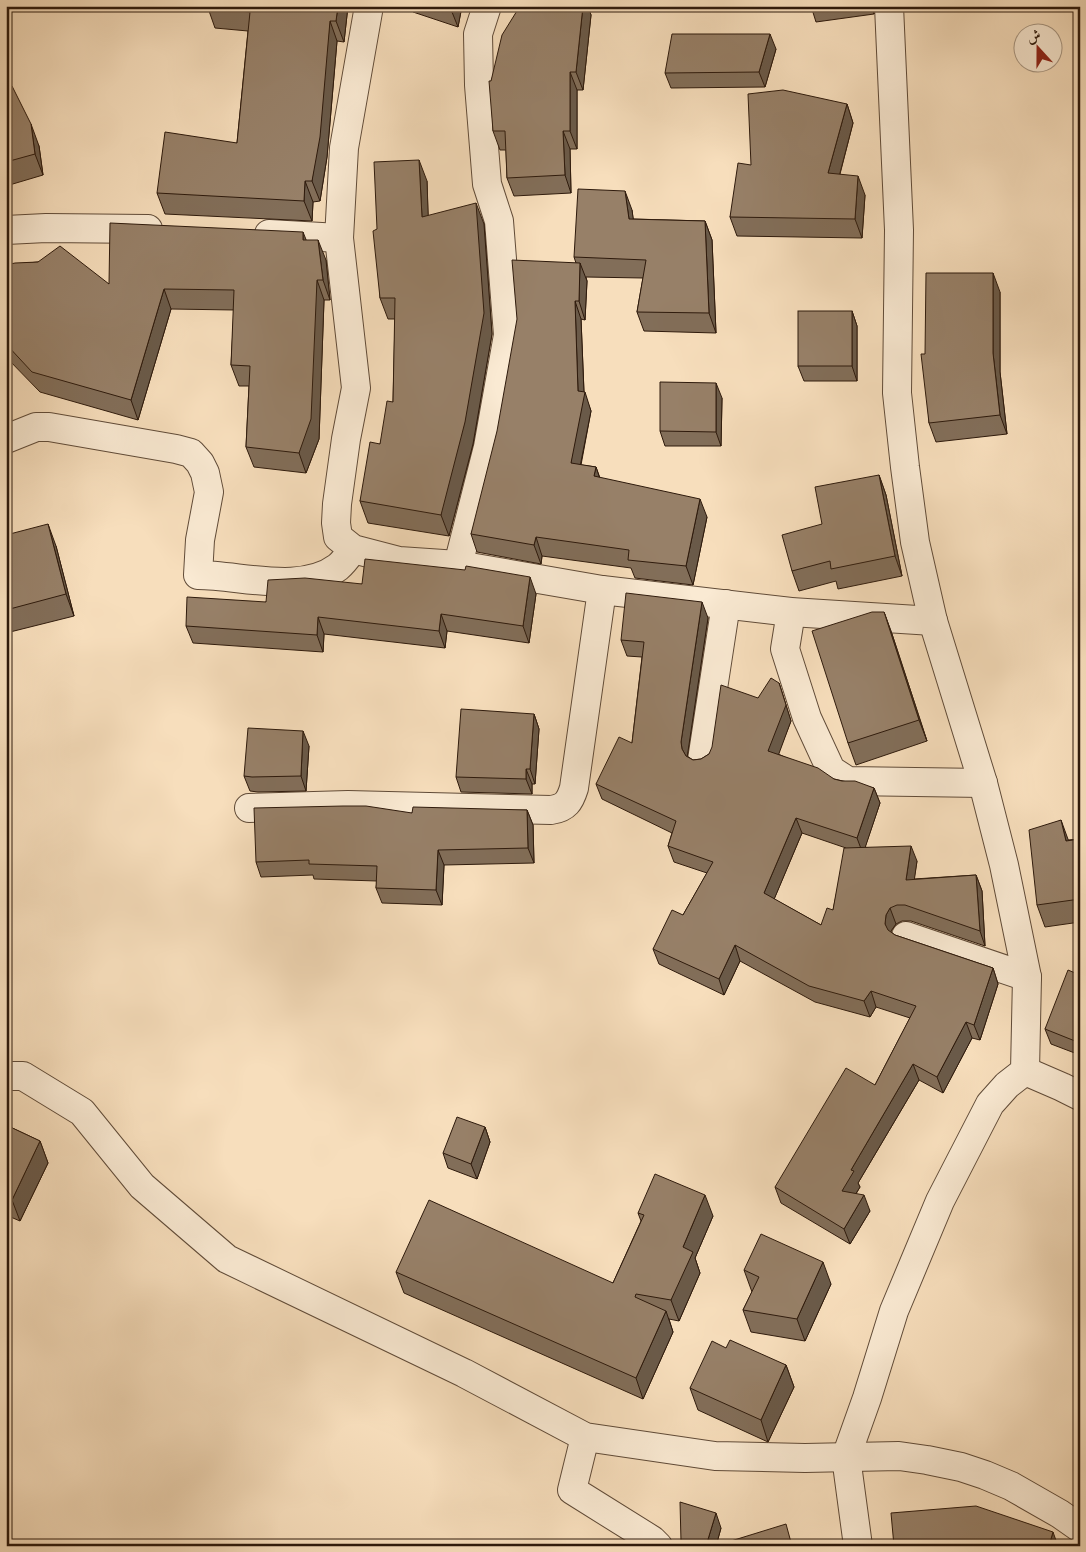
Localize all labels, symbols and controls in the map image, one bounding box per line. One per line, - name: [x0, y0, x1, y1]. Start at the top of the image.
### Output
- north arrow: [1014, 22, 1064, 72]
- text: ش: [1024, 26, 1043, 47]

